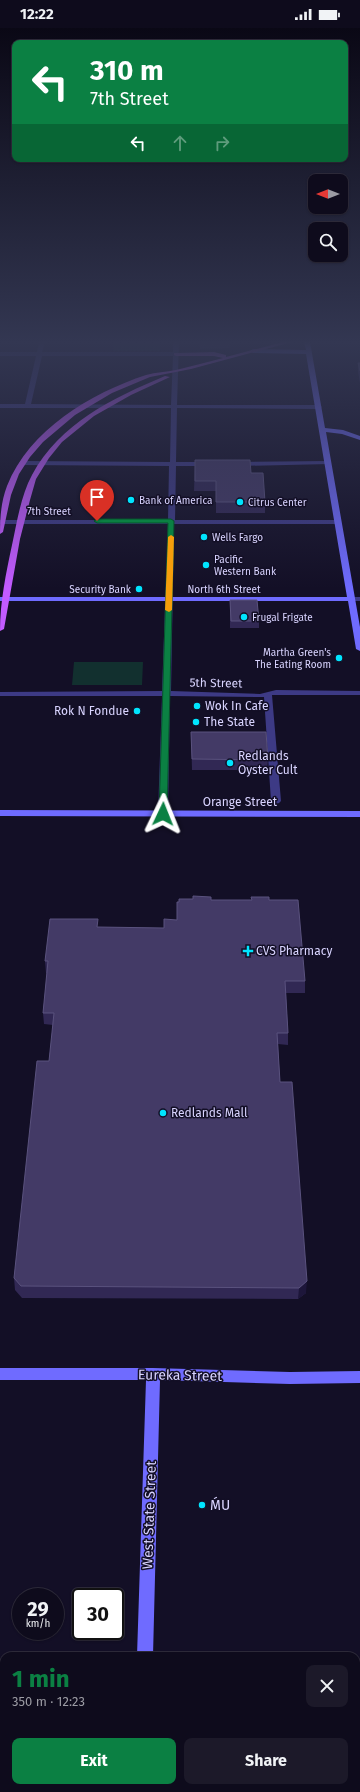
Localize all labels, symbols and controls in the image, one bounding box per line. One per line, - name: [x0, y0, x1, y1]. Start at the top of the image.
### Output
- text: 12:22: [20, 5, 54, 23]
- text: 310 m: [90, 54, 164, 87]
- icon: left: [24, 56, 76, 108]
- text: 7th Street: [90, 88, 169, 110]
- icon: left: [127, 132, 149, 154]
- icon: ahead: [169, 132, 191, 154]
- icon: right: [211, 132, 233, 154]
- north arrow: [308, 174, 348, 214]
- map controls: [308, 174, 348, 262]
- button: search: [308, 222, 348, 262]
- pin: [80, 480, 114, 521]
- icon: arrive: [86, 486, 108, 508]
- marker: Bank of America: [126, 495, 136, 505]
- place label: Bank of America: [139, 495, 213, 507]
- marker: Citrus Center: [235, 497, 245, 507]
- place label: Citrus Center: [248, 497, 307, 509]
- street label: 7th Street: [27, 506, 71, 518]
- marker: Wells Fargo: [199, 532, 209, 542]
- place label: Wells Fargo: [212, 532, 263, 544]
- place label: Pacific Western Bank: [214, 554, 277, 578]
- marker: Pacific Western Bank: [201, 560, 211, 570]
- place label: Security Bank: [69, 584, 132, 596]
- marker: Security Bank: [134, 584, 144, 594]
- street label: North 6th Street: [187, 584, 261, 596]
- marker: Frugal Frigate: [239, 612, 249, 622]
- place label: Frugal Frigate: [252, 612, 313, 624]
- place label: Martha Green's The Eating Room: [255, 647, 331, 671]
- marker: Martha Green's The Eating Room: [334, 653, 344, 663]
- street label: 5th Street: [189, 676, 243, 690]
- place label: Wok In Cafe: [205, 699, 268, 713]
- marker: Wok In Cafe: [192, 701, 202, 711]
- place label: Rok N Fondue: [54, 704, 129, 718]
- marker: Rok N Fondue: [132, 706, 142, 716]
- place label: The State: [204, 715, 255, 729]
- marker: The State: [191, 717, 201, 727]
- place label: Redlands Oyster Cult: [238, 749, 298, 777]
- marker: Redlands Oyster Cult: [225, 758, 235, 768]
- position arrow: [142, 793, 184, 835]
- street label: Orange Street: [203, 795, 278, 809]
- place label: CVS Pharmacy: [256, 944, 332, 958]
- marker: CVS Pharmacy: [243, 946, 253, 956]
- place label: Redlands Mall: [171, 1106, 248, 1120]
- marker: Redlands Mall: [158, 1108, 168, 1118]
- street label: Eureka Street: [138, 1366, 223, 1385]
- street label: West State Street: [139, 1459, 160, 1570]
- place label: ḾU: [210, 1496, 230, 1514]
- marker: ḾU: [197, 1500, 207, 1510]
- speed limit sign: 30: [72, 1588, 124, 1640]
- text: 29: [27, 1597, 49, 1621]
- text: km/h: [26, 1618, 50, 1630]
- text: 1 min: [12, 1665, 70, 1693]
- button: close: [306, 1665, 348, 1707]
- text: 350 m · 12:23: [12, 1694, 85, 1709]
- button: Exit: [12, 1738, 176, 1784]
- button: Share: [184, 1738, 348, 1784]

